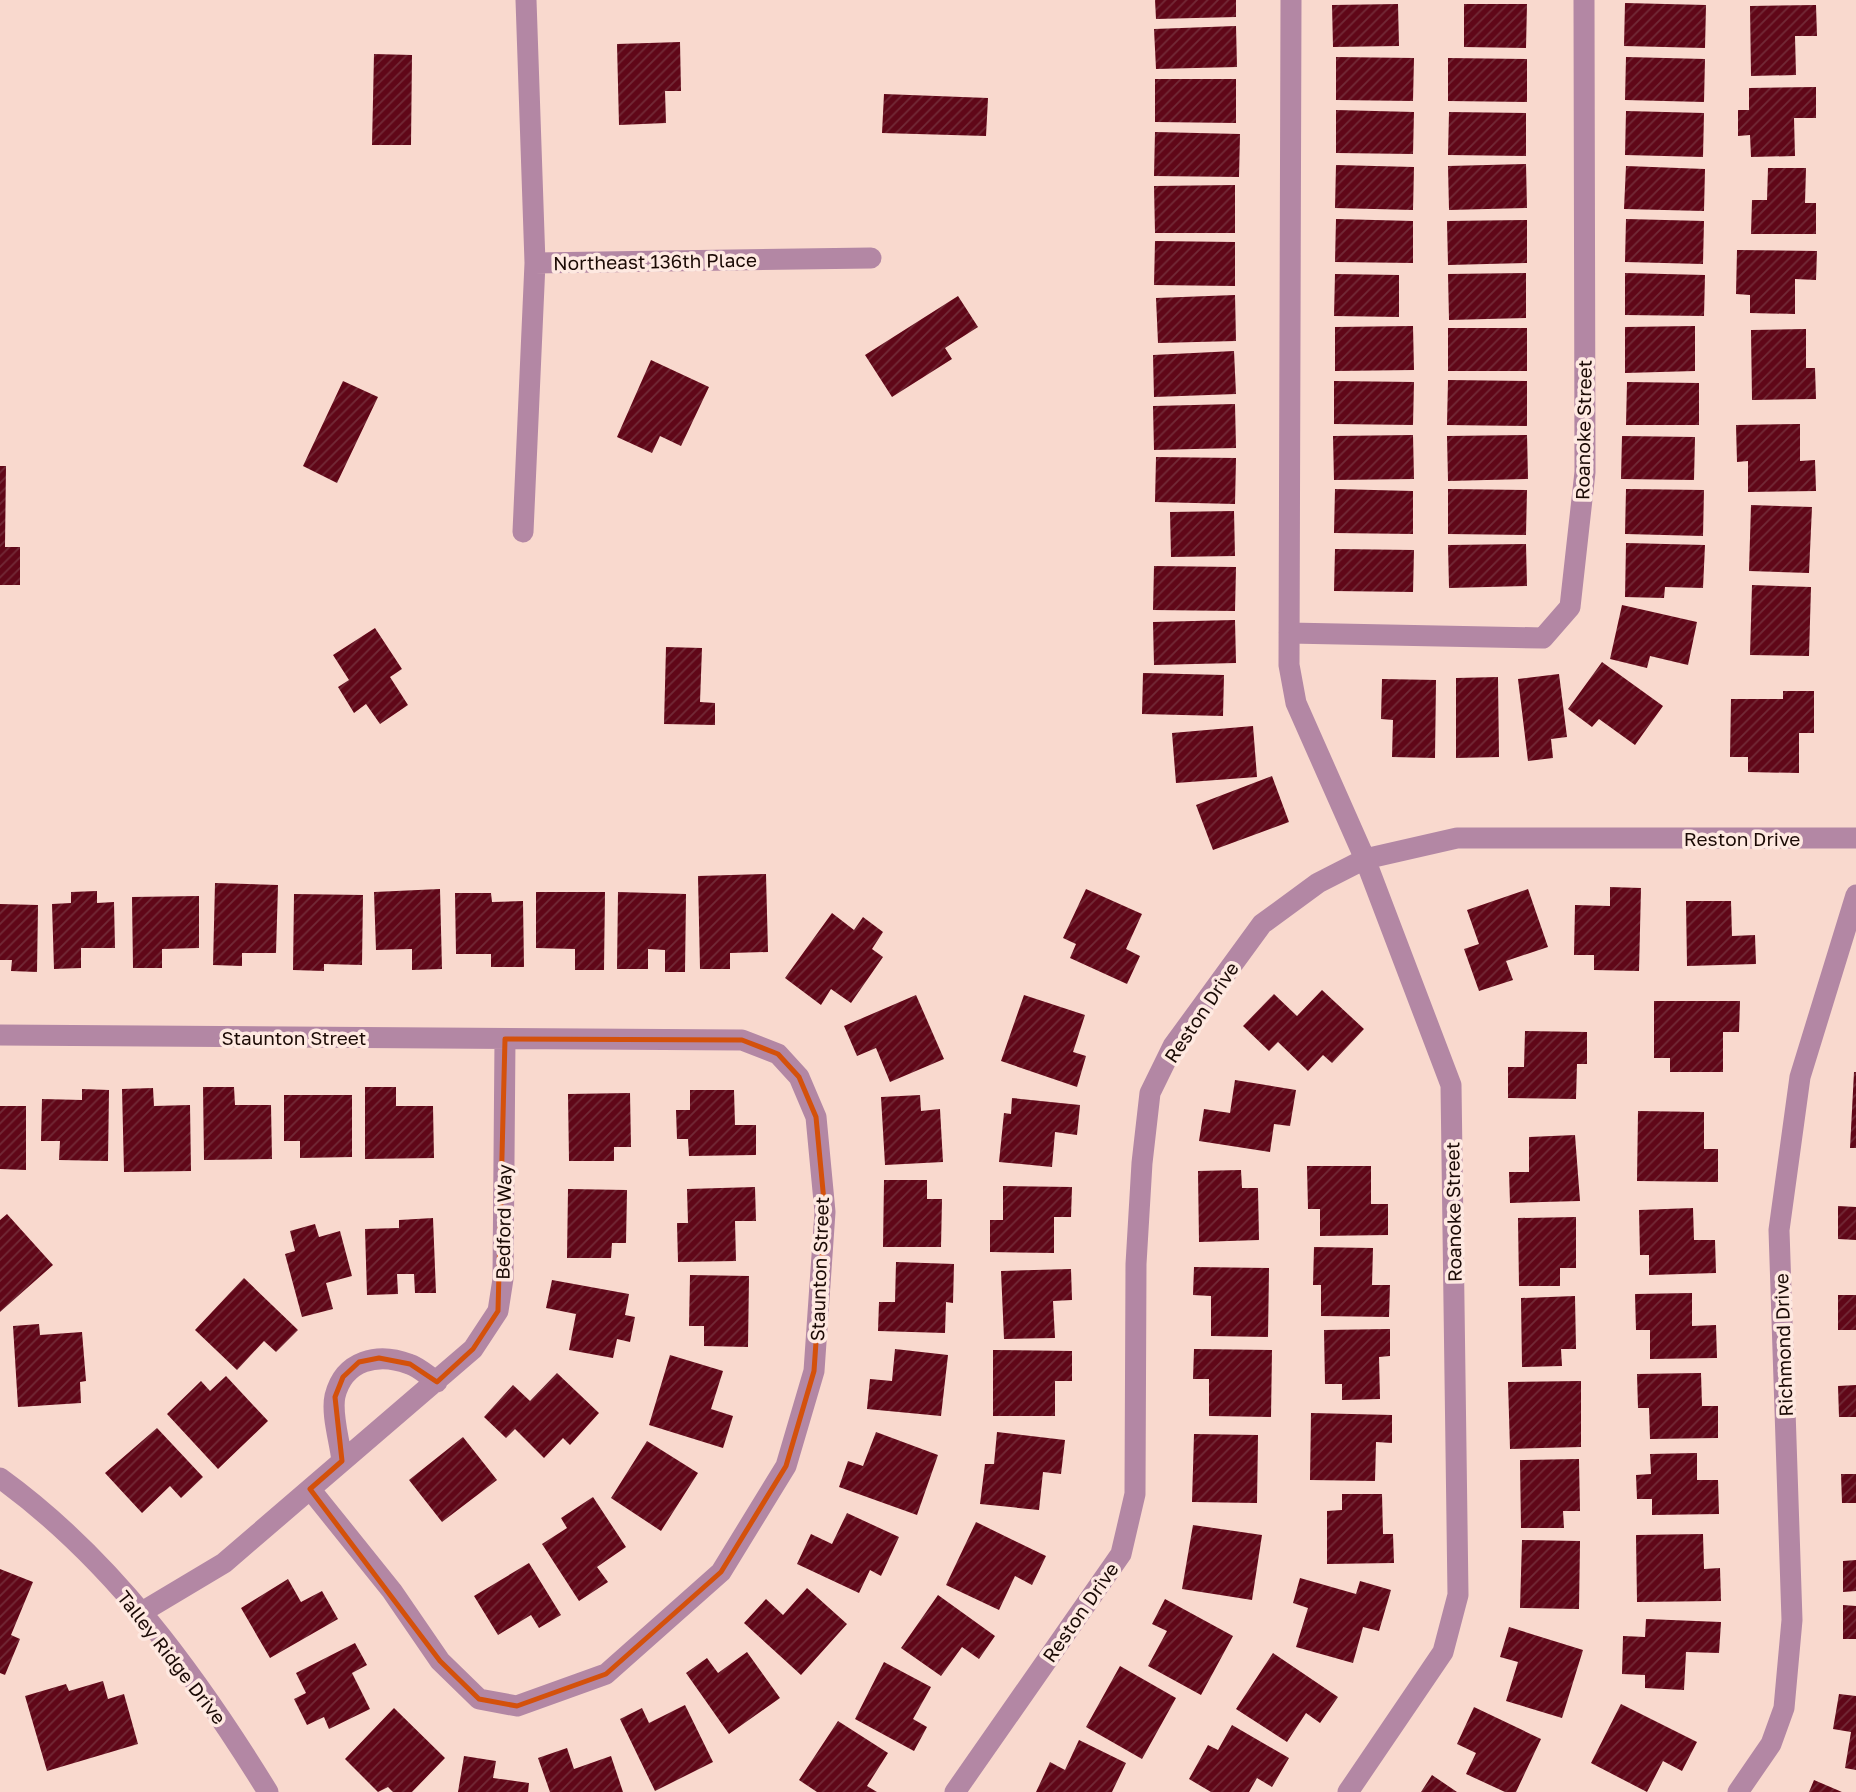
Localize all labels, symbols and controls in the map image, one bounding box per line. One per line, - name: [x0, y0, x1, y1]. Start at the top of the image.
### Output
- street label: Northeast 136th Place: [553, 248, 757, 274]
- street label: Roanoke Street: [1570, 360, 1596, 500]
- street label: Reston Drive: [1684, 827, 1800, 850]
- street label: Reston Drive: [1159, 957, 1243, 1067]
- street label: Staunton Street: [222, 1026, 366, 1049]
- street label: Roanoke Street: [1440, 1142, 1466, 1282]
- street label: Bedford Way: [490, 1164, 516, 1280]
- street label: Staunton Street: [805, 1196, 833, 1342]
- street label: Richmond Drive: [1769, 1273, 1797, 1417]
- street label: Reston Drive: [1037, 1558, 1123, 1666]
- street label: Talley Ridge Drive: [113, 1586, 231, 1728]

